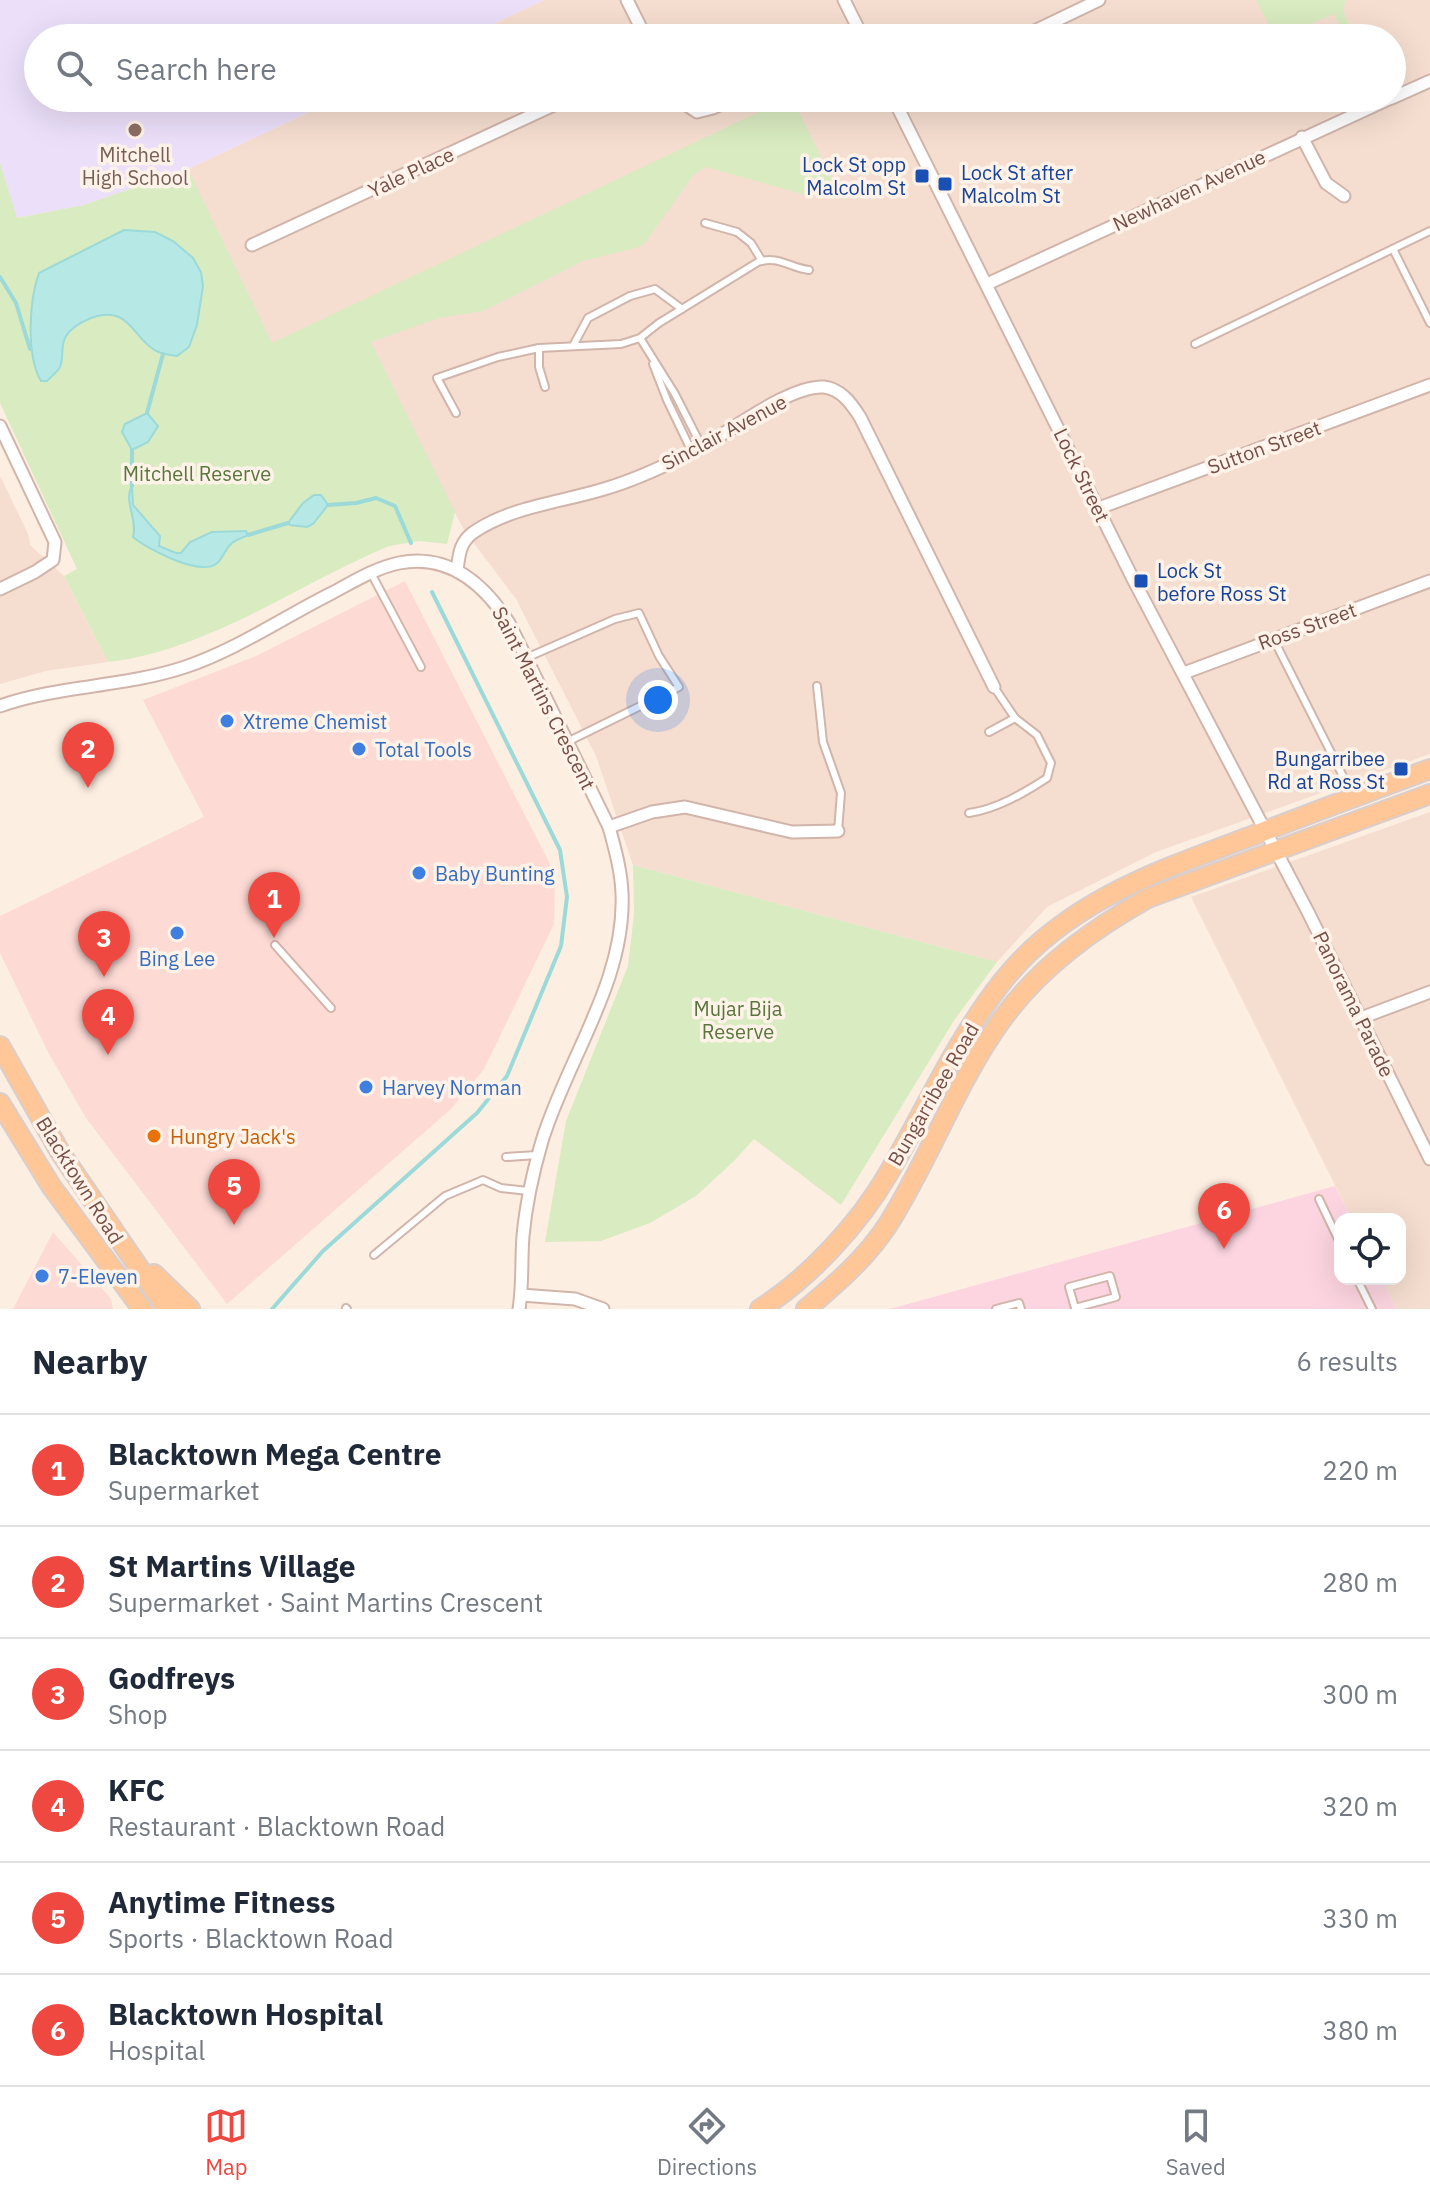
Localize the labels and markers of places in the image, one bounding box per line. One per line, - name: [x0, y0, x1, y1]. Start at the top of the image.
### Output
- marker: Mitchell High School: [126, 121, 144, 139]
- place label: Mitchell High School: [82, 141, 188, 191]
- place label: Lock St opp Malcolm St: [802, 151, 906, 201]
- place label: Lock St after Malcolm St: [961, 159, 1073, 209]
- marker: Lock St opp Malcolm St: [913, 167, 931, 185]
- marker: Lock St after Malcolm St: [936, 175, 954, 193]
- place label: Lock St before Ross St: [1157, 557, 1287, 607]
- marker: Lock St before Ross St: [1132, 572, 1150, 590]
- place label: Xtreme Chemist: [243, 708, 387, 735]
- marker: Xtreme Chemist: [218, 712, 236, 730]
- pin: 2: [62, 722, 114, 788]
- place label: Total Tools: [375, 736, 472, 763]
- marker: Total Tools: [350, 740, 368, 758]
- place label: Bungarribee Rd at Ross St: [1267, 745, 1385, 795]
- marker: Bungarribee Rd at Ross St: [1392, 760, 1410, 778]
- place label: Baby Bunting: [435, 860, 555, 887]
- marker: Baby Bunting: [410, 864, 428, 882]
- pin: 1: [248, 872, 300, 938]
- pin: 3: [78, 911, 130, 977]
- marker: Bing Lee: [168, 924, 186, 942]
- place label: Bing Lee: [139, 945, 215, 972]
- pin: 4: [82, 989, 134, 1055]
- place label: Harvey Norman: [382, 1074, 522, 1101]
- marker: Harvey Norman: [357, 1078, 375, 1096]
- place label: Hungry Jack's: [170, 1123, 296, 1150]
- marker: Hungry Jack's: [145, 1127, 163, 1145]
- pin: 5: [208, 1159, 260, 1225]
- pin: 6: [1198, 1183, 1250, 1249]
- place label: 7-Eleven: [58, 1263, 138, 1290]
- marker: 7-Eleven: [33, 1267, 51, 1285]

